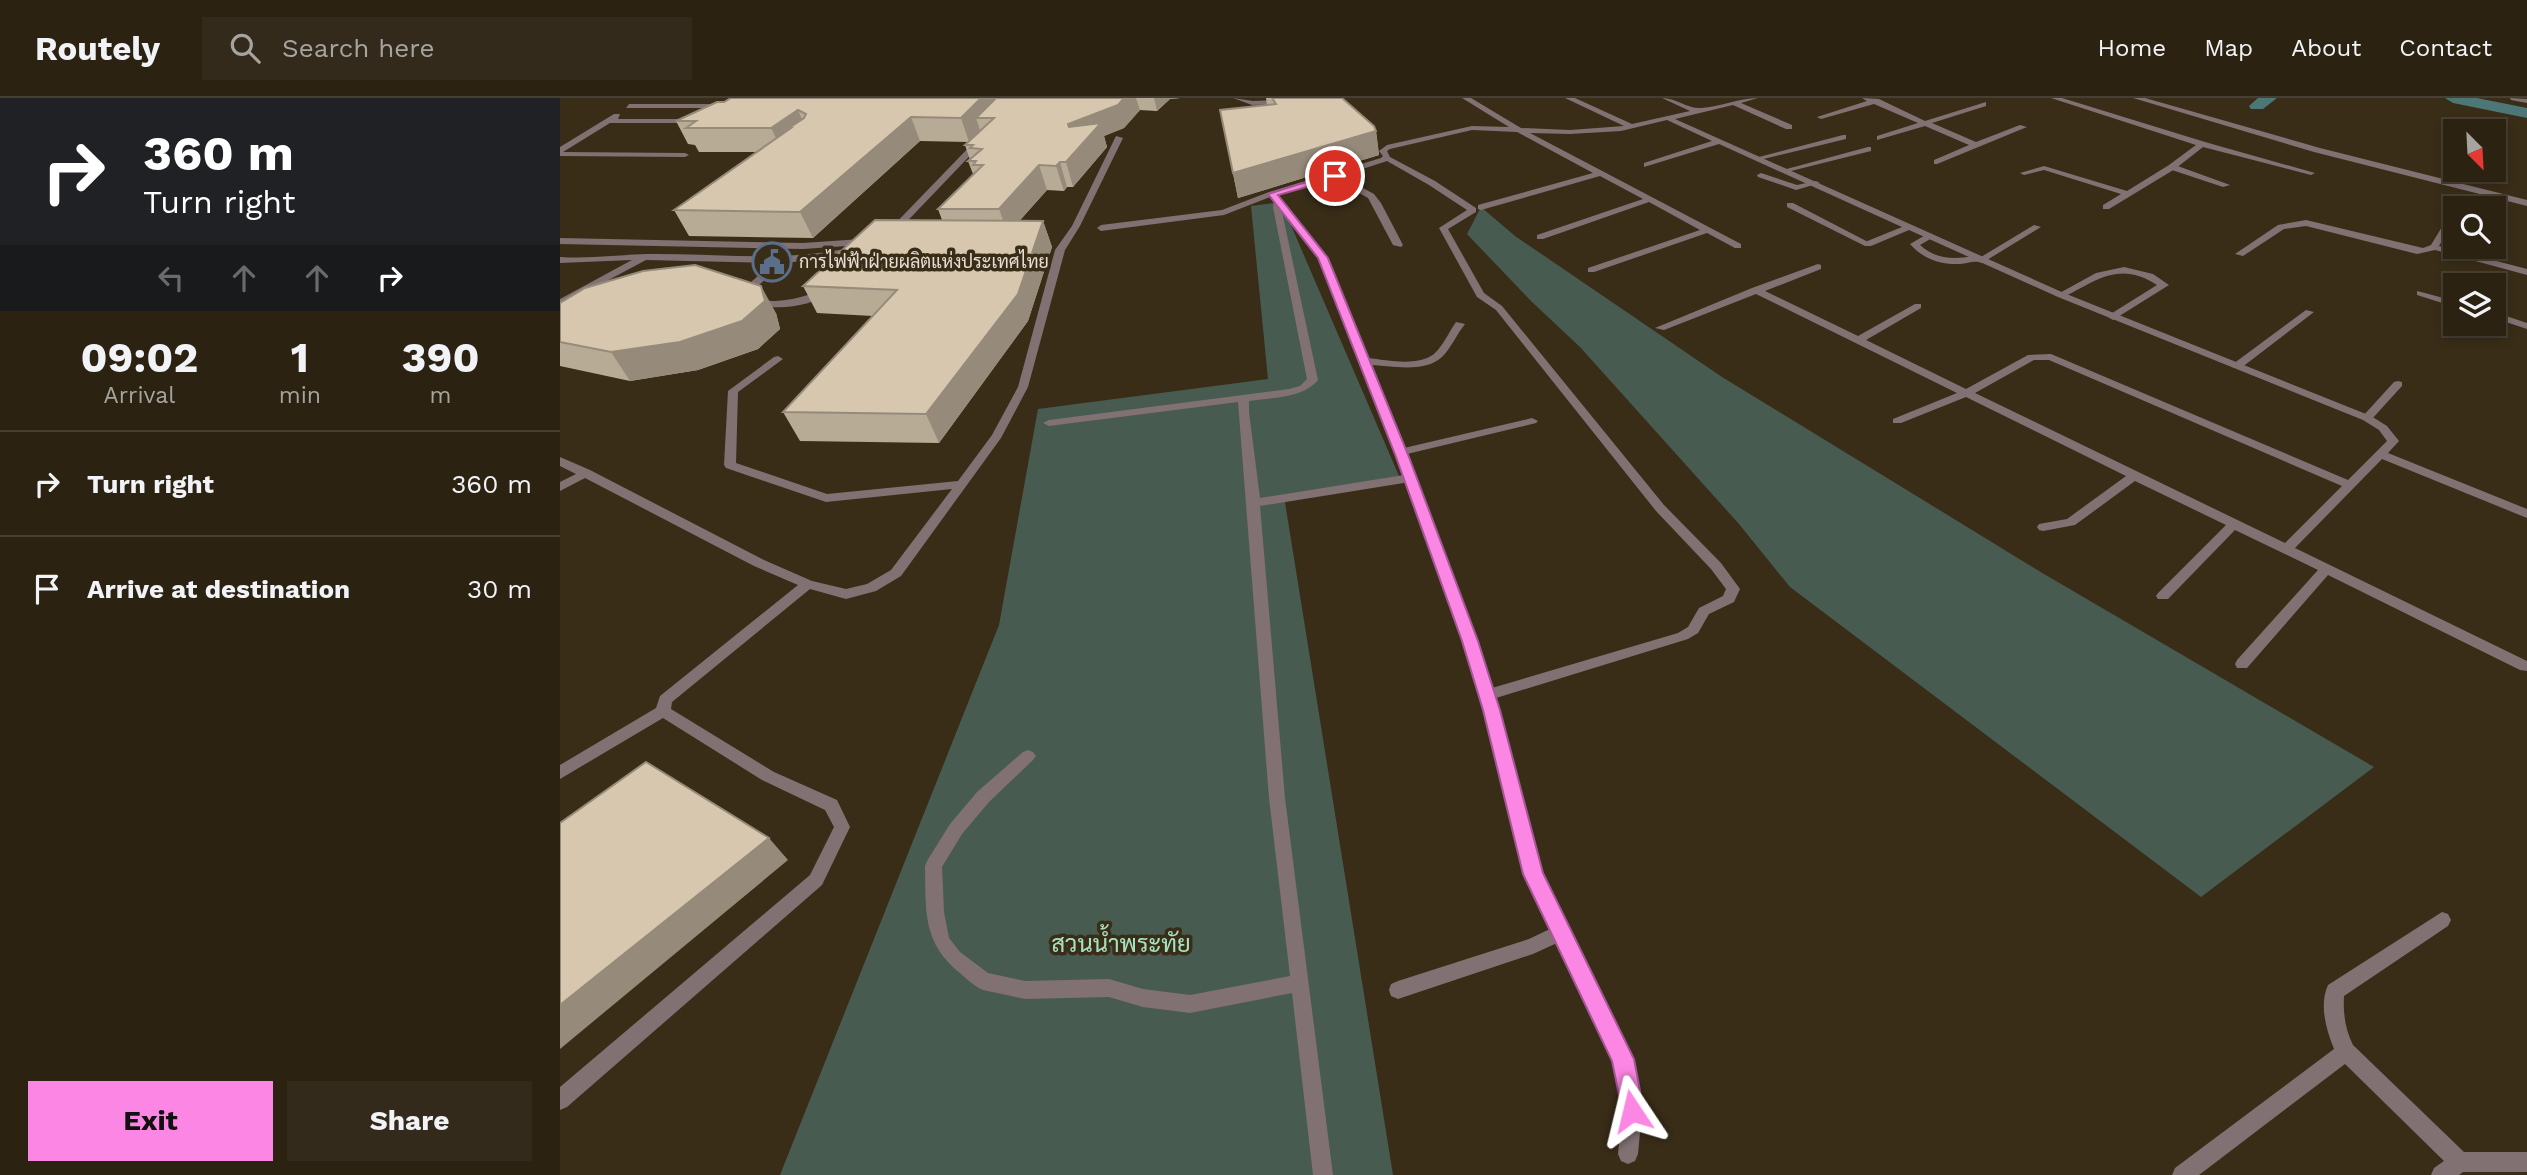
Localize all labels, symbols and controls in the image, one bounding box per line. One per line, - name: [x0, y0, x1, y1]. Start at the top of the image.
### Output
- search box: [202, 17, 692, 80]
- text: Routely: [35, 29, 160, 68]
- icon: search: [226, 29, 264, 67]
- text: Search here: [282, 33, 434, 63]
- text: Home: [2098, 34, 2166, 62]
- text: Map: [2204, 34, 2253, 62]
- text: About: [2291, 34, 2361, 62]
- text: Contact: [2399, 34, 2492, 62]
- north arrow: [2443, 119, 2506, 182]
- map controls: [2443, 119, 2506, 336]
- text: 360 m: [143, 124, 294, 182]
- icon: right: [28, 126, 119, 217]
- pin: [1305, 146, 1365, 206]
- icon: arrive: [1316, 157, 1354, 195]
- text: Turn right: [143, 183, 295, 221]
- button: search: [2443, 196, 2506, 259]
- public building icon: การไฟฟ้าฝ่ายผลิตแห่งประเทศไทย: [751, 241, 793, 283]
- place label: การไฟฟ้าฝ่ายผลิตแห่งประเทศไทย: [799, 249, 1049, 272]
- icon: left: [152, 259, 190, 297]
- icon: ahead: [225, 259, 263, 297]
- icon: ahead: [298, 259, 336, 297]
- icon: right: [371, 259, 409, 297]
- button: layers: [2443, 273, 2506, 336]
- text: 09:02: [81, 333, 198, 382]
- text: 1: [291, 333, 309, 382]
- text: 390: [402, 333, 479, 382]
- text: Arrival: [103, 382, 175, 409]
- text: min: [279, 382, 321, 409]
- text: m: [430, 382, 451, 409]
- icon: right: [28, 465, 66, 503]
- text: Turn right: [87, 469, 214, 499]
- text: 360 m: [451, 469, 532, 499]
- icon: arrive: [28, 570, 66, 608]
- text: Arrive at destination: [87, 574, 350, 604]
- text: 30 m: [467, 574, 532, 604]
- park label: สวนน้ำพระทัย: [1051, 924, 1191, 958]
- position arrow: [1595, 1074, 1669, 1148]
- button: Exit: [28, 1081, 273, 1161]
- button: Share: [287, 1081, 532, 1161]

